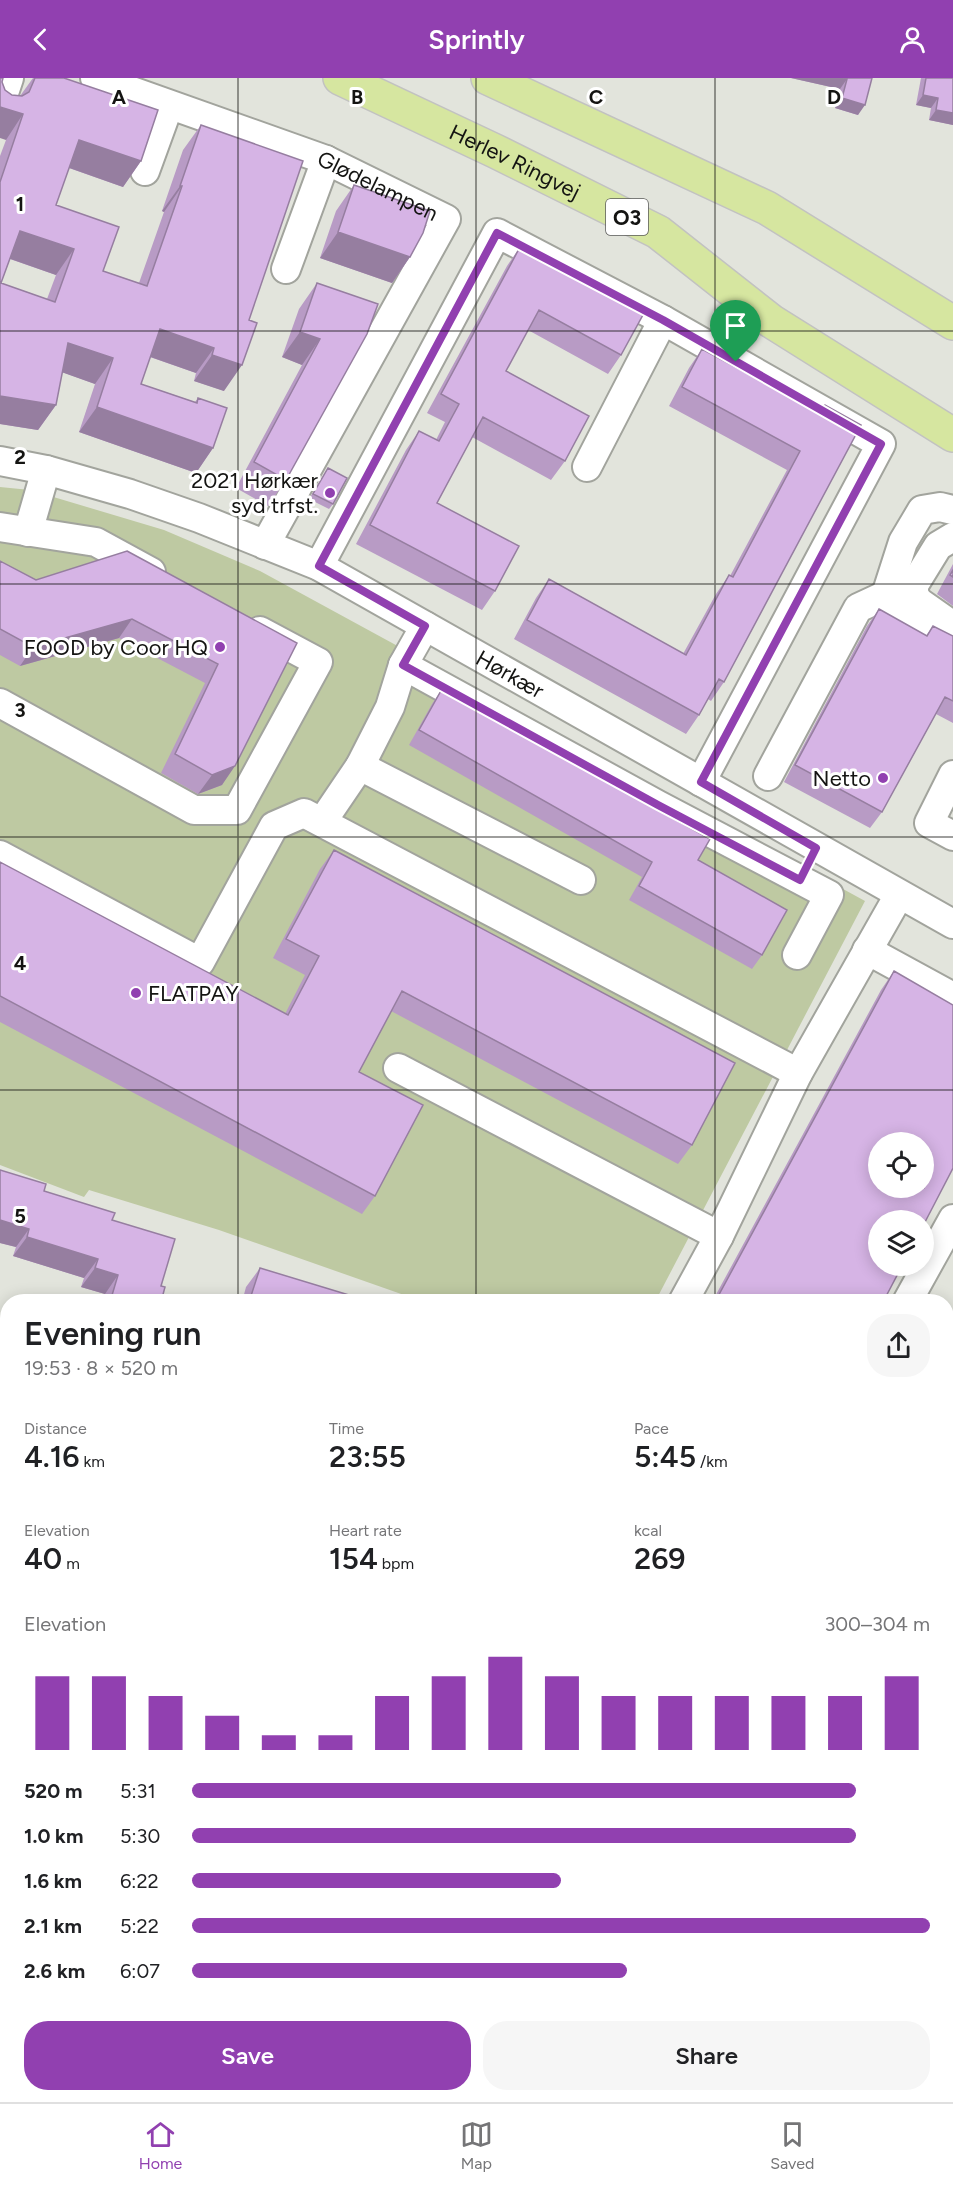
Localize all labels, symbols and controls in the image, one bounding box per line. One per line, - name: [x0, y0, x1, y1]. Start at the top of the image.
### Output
- icon: back: [24, 23, 57, 56]
- text: Sprintly: [428, 23, 525, 56]
- icon: person: [896, 23, 929, 56]
- text: A: [112, 85, 127, 109]
- text: B: [351, 85, 363, 109]
- text: C: [589, 85, 603, 109]
- text: D: [827, 85, 841, 109]
- street label: Herlev Ringvej: [445, 118, 585, 205]
- street label: Glødelampen: [313, 144, 443, 227]
- text: 1: [16, 192, 24, 216]
- road number: O3: [606, 199, 648, 235]
- pin: [710, 300, 761, 362]
- icon: arrive: [719, 309, 752, 342]
- text: 2: [14, 445, 26, 469]
- place label: 2021 Hørkær syd trfst.: [191, 467, 319, 519]
- marker: 2021 Hørkær syd trfst.: [323, 486, 337, 500]
- place label: FOOD by Coor HQ: [24, 634, 208, 661]
- marker: FOOD by Coor HQ: [213, 640, 227, 654]
- street label: Hørkær: [471, 644, 549, 704]
- text: 3: [14, 698, 26, 722]
- place label: Netto: [813, 765, 871, 792]
- marker: Netto: [876, 771, 890, 785]
- text: 4: [14, 951, 27, 975]
- place label: FLATPAY: [148, 980, 240, 1007]
- marker: FLATPAY: [129, 986, 143, 1000]
- map controls: [868, 1132, 934, 1276]
- button: locate: [868, 1132, 934, 1198]
- text: 5: [14, 1204, 26, 1228]
- button: layers: [868, 1210, 934, 1276]
- text: Evening run: [24, 1314, 201, 1353]
- button: share: [867, 1314, 930, 1377]
- text: 19:53 · 8 × 520 m: [24, 1356, 178, 1380]
- text: Distance: [24, 1419, 87, 1438]
- text: Time: [329, 1419, 364, 1438]
- text: Pace: [634, 1419, 669, 1438]
- text: 4.16: [24, 1438, 80, 1475]
- text: 23:55: [329, 1438, 406, 1475]
- text: 5:45: [634, 1438, 696, 1475]
- text: km: [80, 1452, 105, 1471]
- text: /km: [696, 1452, 728, 1471]
- text: Elevation: [24, 1521, 90, 1540]
- text: Heart rate: [329, 1521, 402, 1540]
- text: kcal: [634, 1521, 662, 1540]
- text: 40: [24, 1540, 62, 1577]
- text: 154: [329, 1540, 378, 1577]
- text: 269: [634, 1540, 686, 1577]
- text: m: [62, 1554, 80, 1573]
- text: bpm: [378, 1554, 414, 1573]
- text: Elevation: [24, 1612, 106, 1636]
- text: 300–304 m: [824, 1612, 930, 1636]
- text: 520 m: [24, 1779, 82, 1803]
- text: 5:31: [120, 1779, 156, 1803]
- text: 1.0 km: [24, 1824, 83, 1848]
- text: 5:30: [120, 1824, 160, 1848]
- text: 1.6 km: [24, 1869, 82, 1893]
- text: 6:22: [120, 1869, 159, 1893]
- text: 2.1 km: [24, 1914, 82, 1938]
- text: 5:22: [120, 1914, 159, 1938]
- text: 2.6 km: [24, 1959, 85, 1983]
- text: 6:07: [120, 1959, 160, 1983]
- button: Save: [24, 2021, 471, 2090]
- button: Share: [483, 2021, 930, 2090]
- tab: Home: [139, 2118, 182, 2173]
- tab: Map: [460, 2118, 493, 2173]
- tab: Saved: [770, 2118, 814, 2173]

